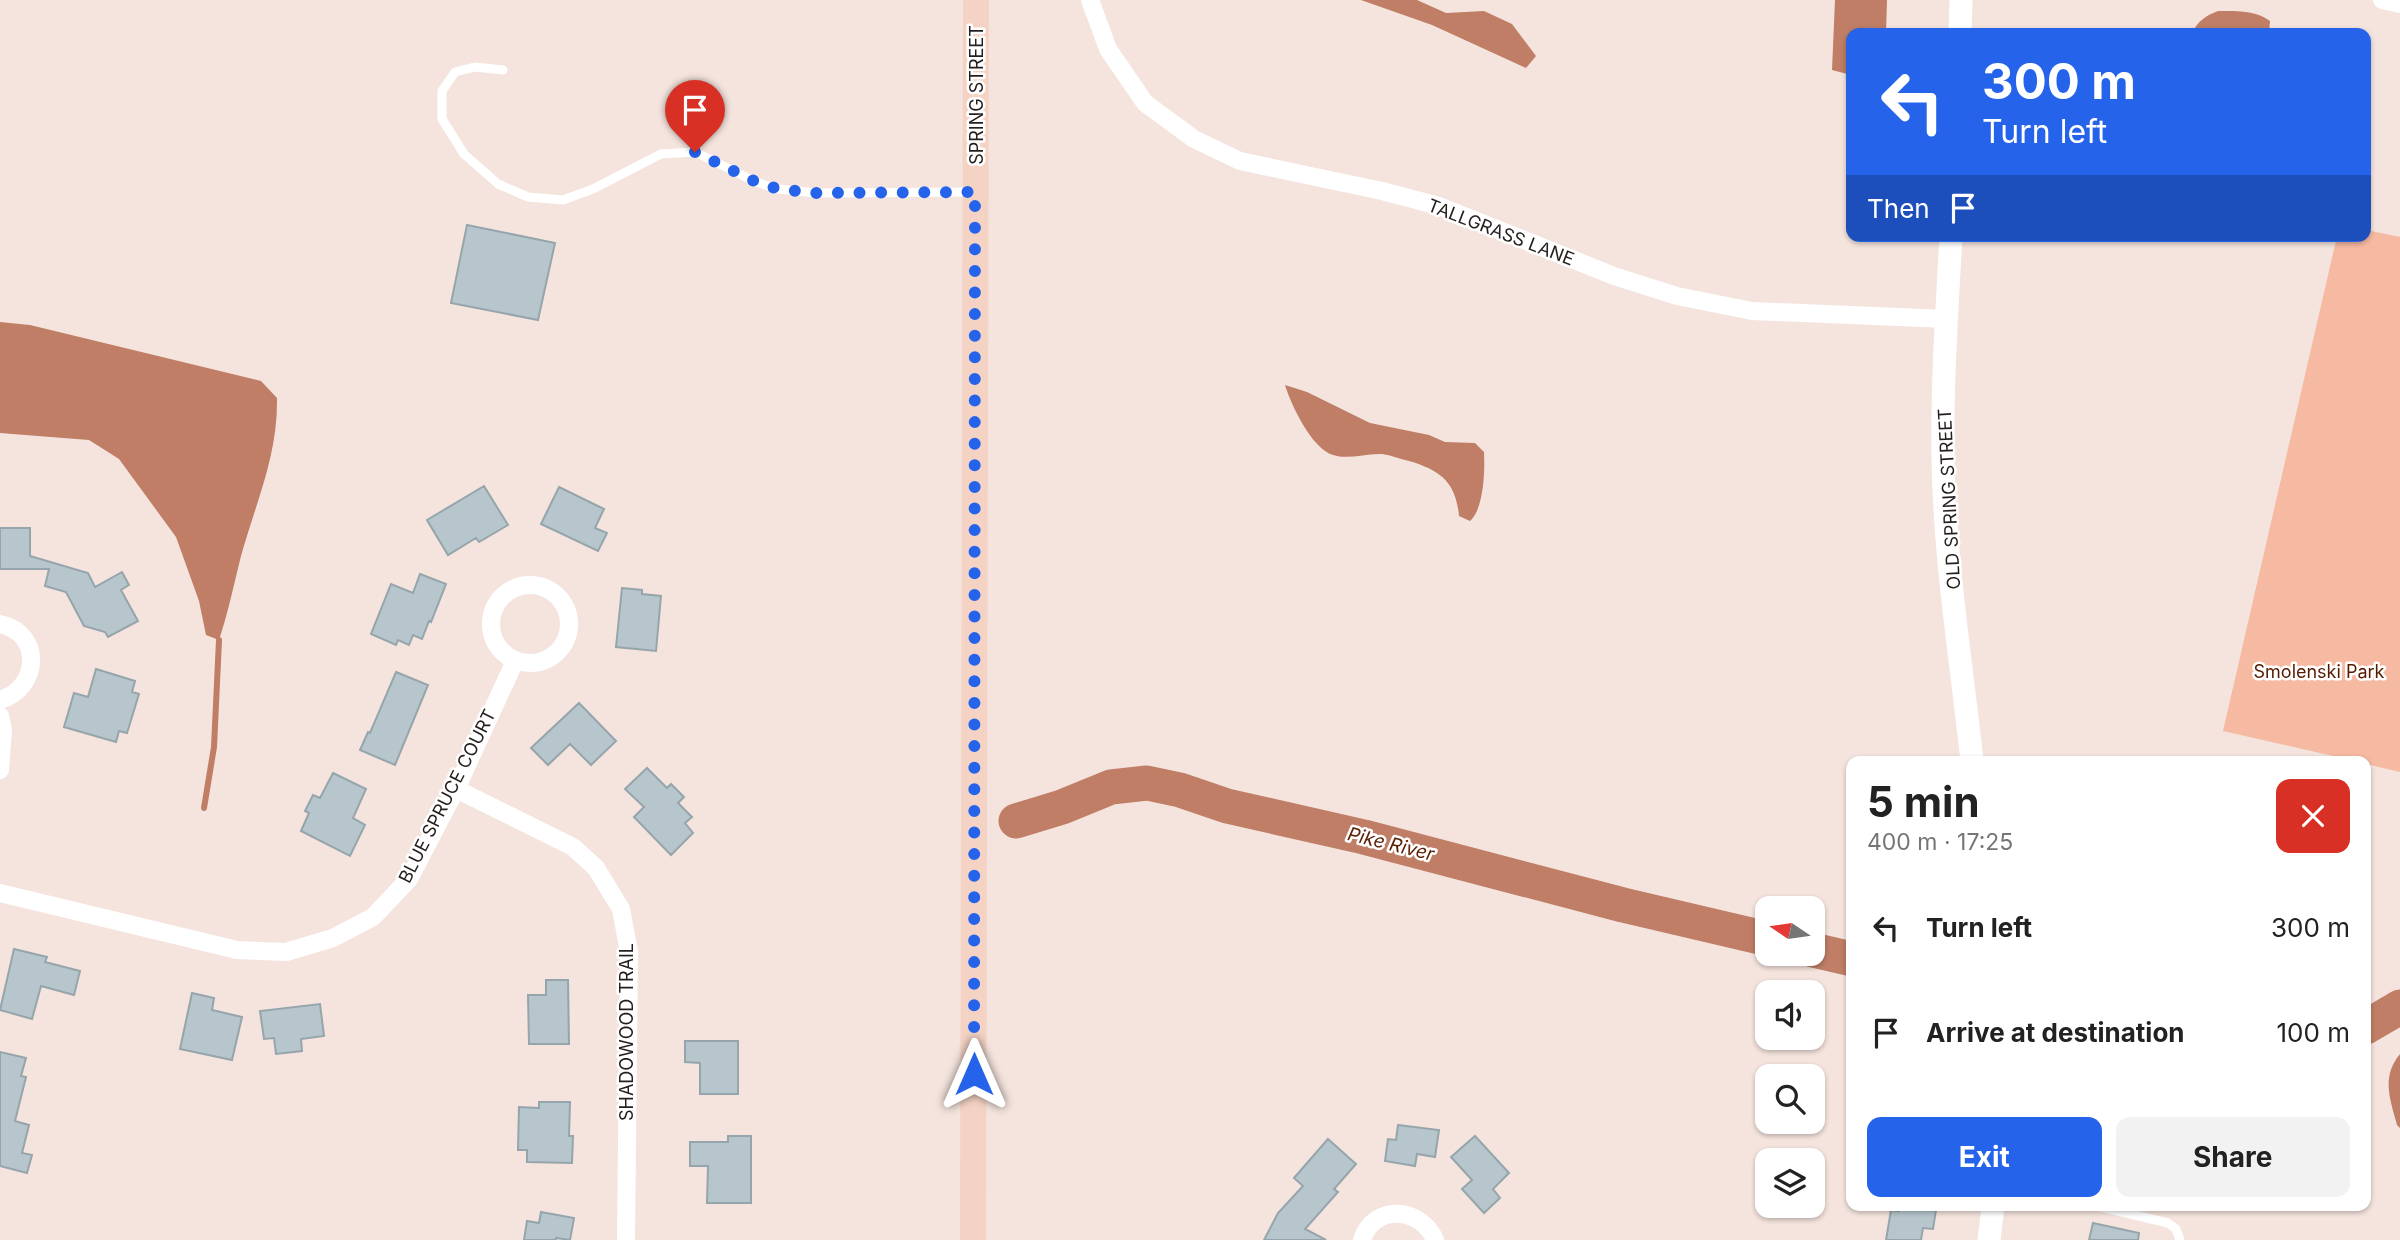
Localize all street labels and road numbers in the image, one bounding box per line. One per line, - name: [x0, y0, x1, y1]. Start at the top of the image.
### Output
- street label: SPRING STREET: [966, 25, 987, 165]
- street label: TALLGRASS LANE: [1425, 194, 1577, 270]
- street label: OLD SPRING STREET: [1934, 408, 1964, 590]
- street label: BLUE SPRUCE COURT: [394, 706, 500, 886]
- street label: SHADOWOOD TRAIL: [616, 943, 637, 1121]

